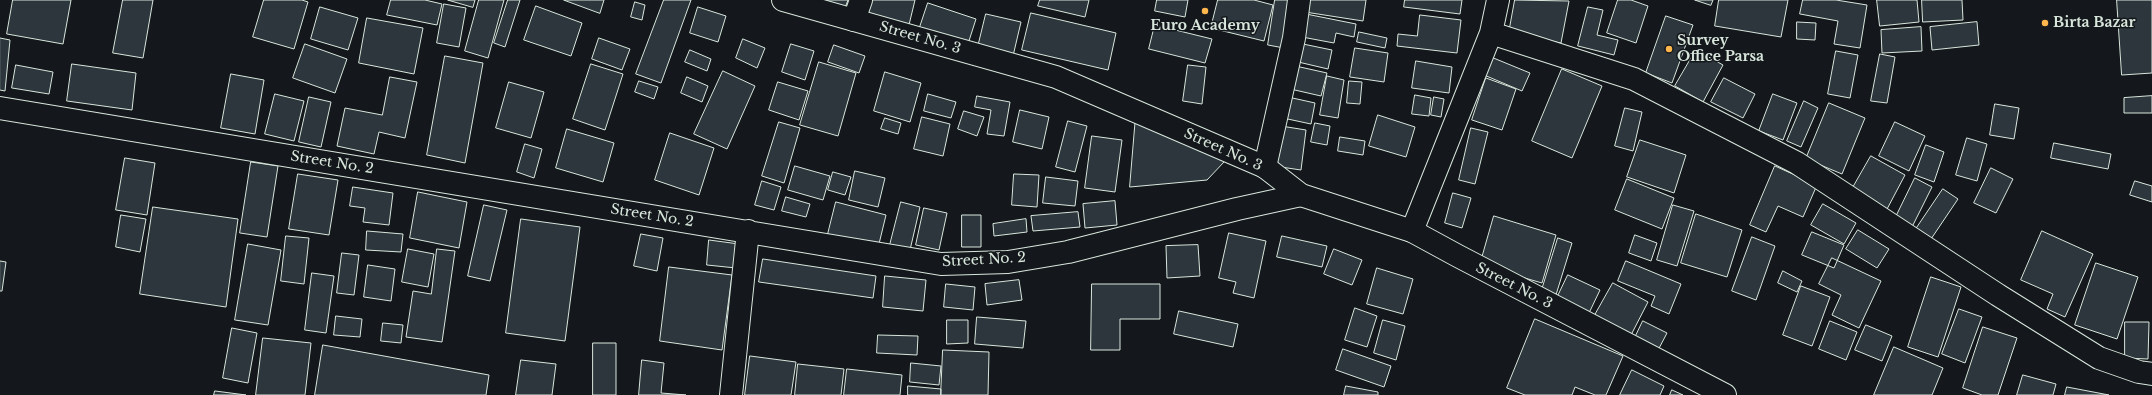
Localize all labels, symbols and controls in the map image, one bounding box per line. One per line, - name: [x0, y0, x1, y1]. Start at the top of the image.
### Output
- marker: Euro Academy: [1200, 6, 1210, 16]
- place label: Birta Bazar: [2053, 15, 2135, 31]
- street label: Street No. 3: [877, 18, 963, 58]
- place label: Euro Academy: [1150, 18, 1260, 34]
- marker: Birta Bazar: [2040, 18, 2050, 28]
- place label: Survey Office Parsa: [1677, 33, 1764, 66]
- marker: Survey Office Parsa: [1664, 44, 1674, 54]
- street label: Street No. 3: [1181, 125, 1265, 175]
- street label: Street No. 2: [289, 148, 375, 178]
- street label: Street No. 2: [609, 201, 695, 231]
- street label: Street No. 2: [942, 249, 1026, 271]
- street label: Street No. 3: [1473, 259, 1555, 313]

